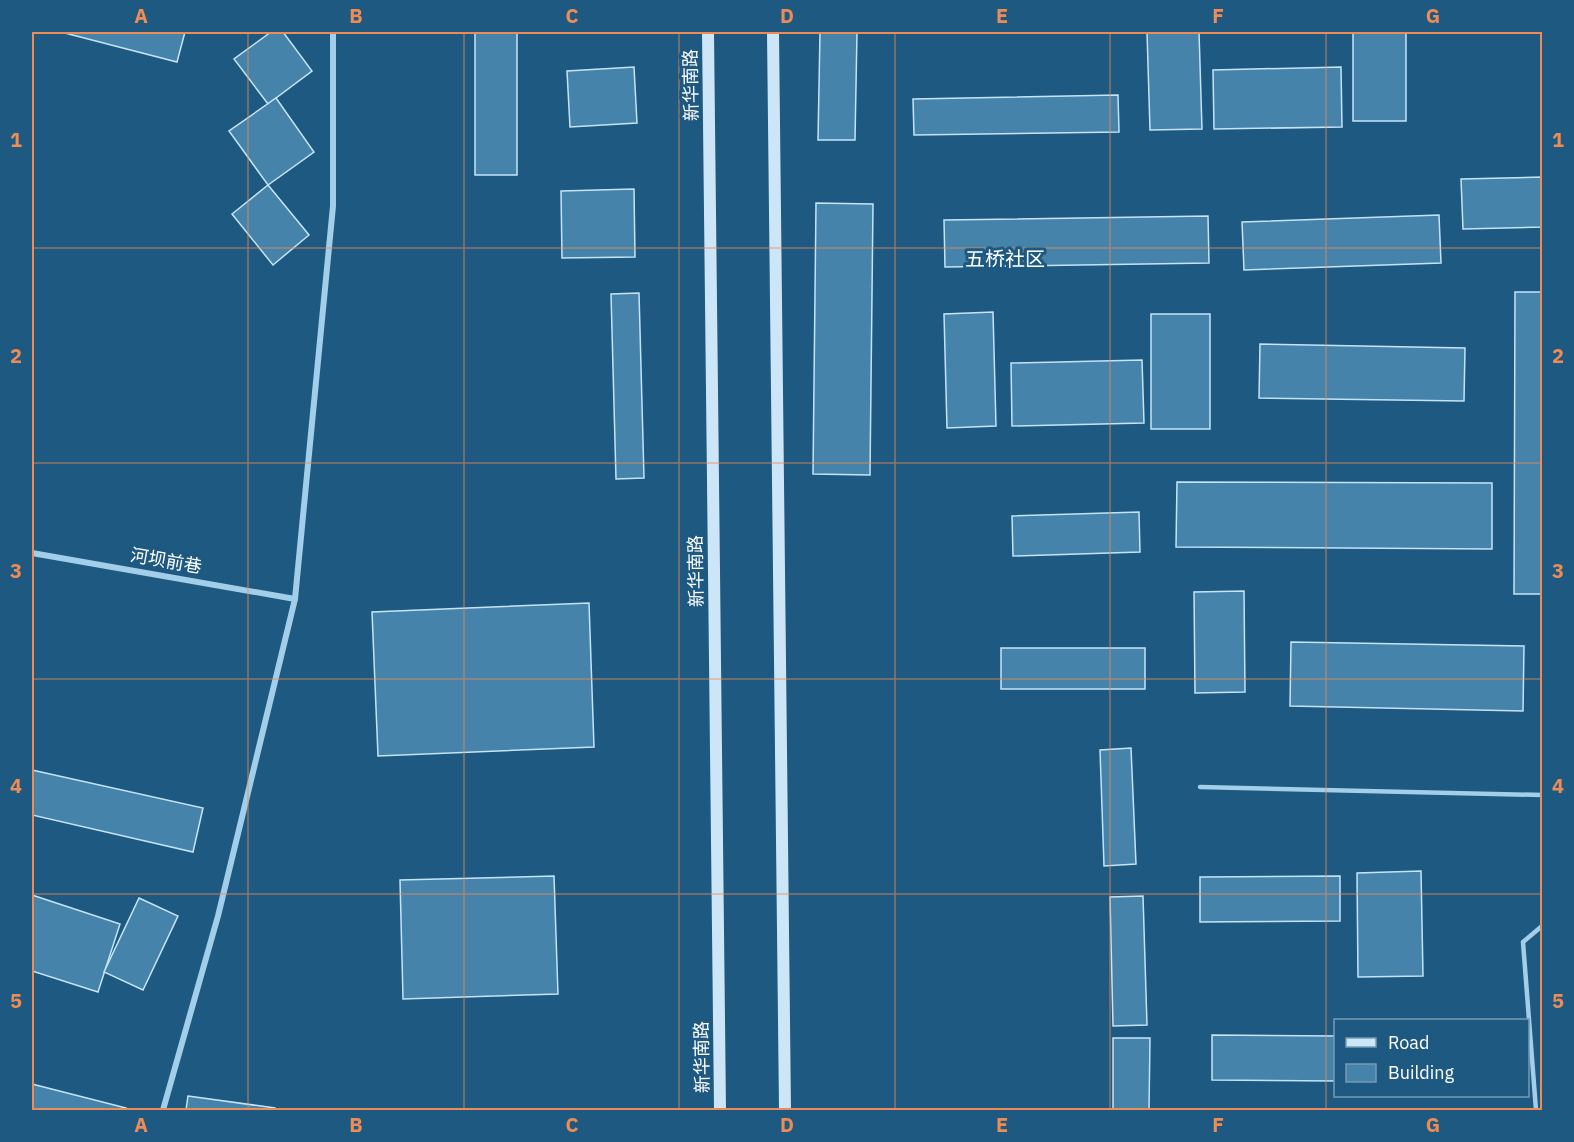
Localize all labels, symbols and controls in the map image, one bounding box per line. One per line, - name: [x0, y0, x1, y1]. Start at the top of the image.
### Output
- text: A: [134, 2, 148, 29]
- text: B: [349, 2, 363, 29]
- text: C: [565, 2, 579, 29]
- text: D: [780, 2, 794, 29]
- text: E: [996, 2, 1008, 29]
- text: F: [1212, 2, 1224, 29]
- text: G: [1426, 2, 1440, 29]
- street label: 新华南路: [678, 49, 703, 121]
- text: 1: [10, 126, 22, 153]
- text: 1: [1552, 126, 1564, 153]
- district label: 五桥社区: [965, 245, 1045, 272]
- text: 2: [10, 342, 22, 369]
- text: 2: [1552, 342, 1564, 369]
- street label: 新华南路: [683, 535, 708, 607]
- street label: 河坝前巷: [129, 543, 204, 578]
- text: 3: [10, 557, 22, 584]
- text: 3: [1552, 557, 1564, 584]
- text: 4: [10, 772, 22, 799]
- text: 4: [1552, 772, 1564, 799]
- text: 5: [10, 987, 22, 1014]
- text: 5: [1552, 987, 1564, 1014]
- legend: [1334, 1019, 1529, 1097]
- street label: 新华南路: [689, 1021, 714, 1093]
- text: Road: [1388, 1031, 1429, 1054]
- text: Building: [1388, 1061, 1455, 1084]
- text: A: [134, 1111, 148, 1138]
- text: B: [349, 1111, 363, 1138]
- text: C: [565, 1111, 579, 1138]
- text: D: [780, 1111, 794, 1138]
- text: E: [996, 1111, 1008, 1138]
- text: F: [1212, 1111, 1224, 1138]
- text: G: [1426, 1111, 1440, 1138]

